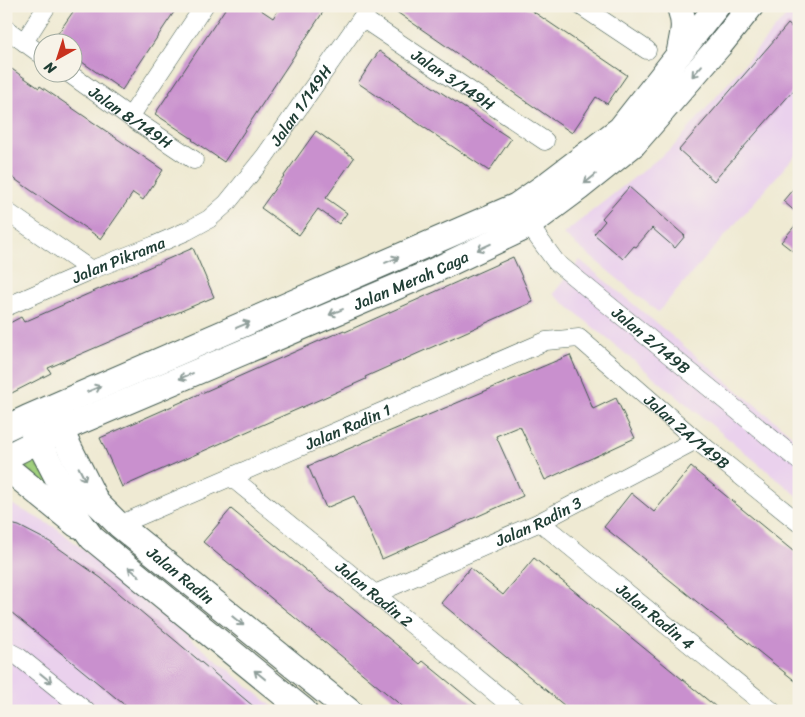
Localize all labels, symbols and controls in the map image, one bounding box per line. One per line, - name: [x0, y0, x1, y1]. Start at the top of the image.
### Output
- north arrow: [32, 32, 82, 82]
- street label: Jalan 3/149H: [404, 40, 501, 119]
- text: N: [38, 55, 63, 81]
- street label: Jalan 1/149H: [262, 58, 340, 153]
- one-way arrow: [691, 64, 703, 77]
- street label: Jalan 8/149H: [82, 77, 179, 157]
- one-way arrow: [584, 173, 597, 184]
- street label: Jalan Pikrama: [66, 228, 171, 292]
- street label: Jalan Merah Caga: [348, 242, 474, 319]
- one-way arrow: [477, 242, 492, 252]
- one-way arrow: [384, 254, 399, 264]
- street label: Jalan 2/149B: [604, 299, 697, 382]
- one-way arrow: [329, 308, 344, 318]
- one-way arrow: [235, 319, 250, 329]
- one-way arrow: [179, 372, 194, 382]
- one-way arrow: [86, 384, 101, 394]
- street label: Jalan 2A/149B: [636, 386, 736, 477]
- street label: Jalan Radin 1: [299, 395, 396, 459]
- one-way arrow: [78, 466, 87, 481]
- street label: Jalan Radin 3: [490, 488, 587, 555]
- street label: Jalan Radin: [139, 538, 221, 612]
- street label: Jalan Radin 2: [328, 553, 420, 635]
- one-way arrow: [128, 567, 141, 578]
- street label: Jalan Radin 4: [609, 575, 701, 658]
- one-way arrow: [232, 616, 245, 627]
- one-way arrow: [254, 670, 267, 681]
- one-way arrow: [39, 673, 52, 684]

